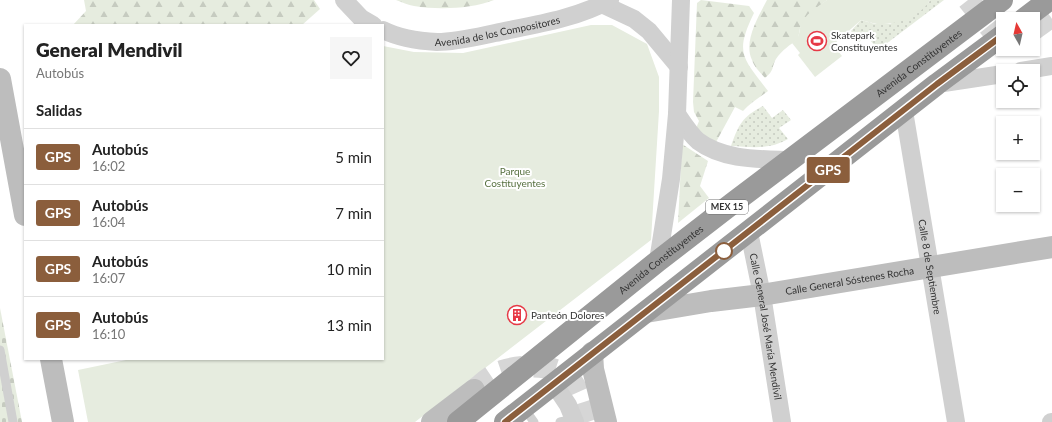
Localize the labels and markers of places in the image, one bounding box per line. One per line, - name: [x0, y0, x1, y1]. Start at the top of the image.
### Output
- place label: Skatepark Constituyentes: [831, 29, 897, 53]
- sports icon: Skatepark Constituyentes: [806, 30, 828, 52]
- unlabelled marker: [715, 242, 733, 260]
- building icon: Panteón Dolores: [506, 304, 528, 326]
- place label: Panteón Dolores: [531, 309, 604, 321]

